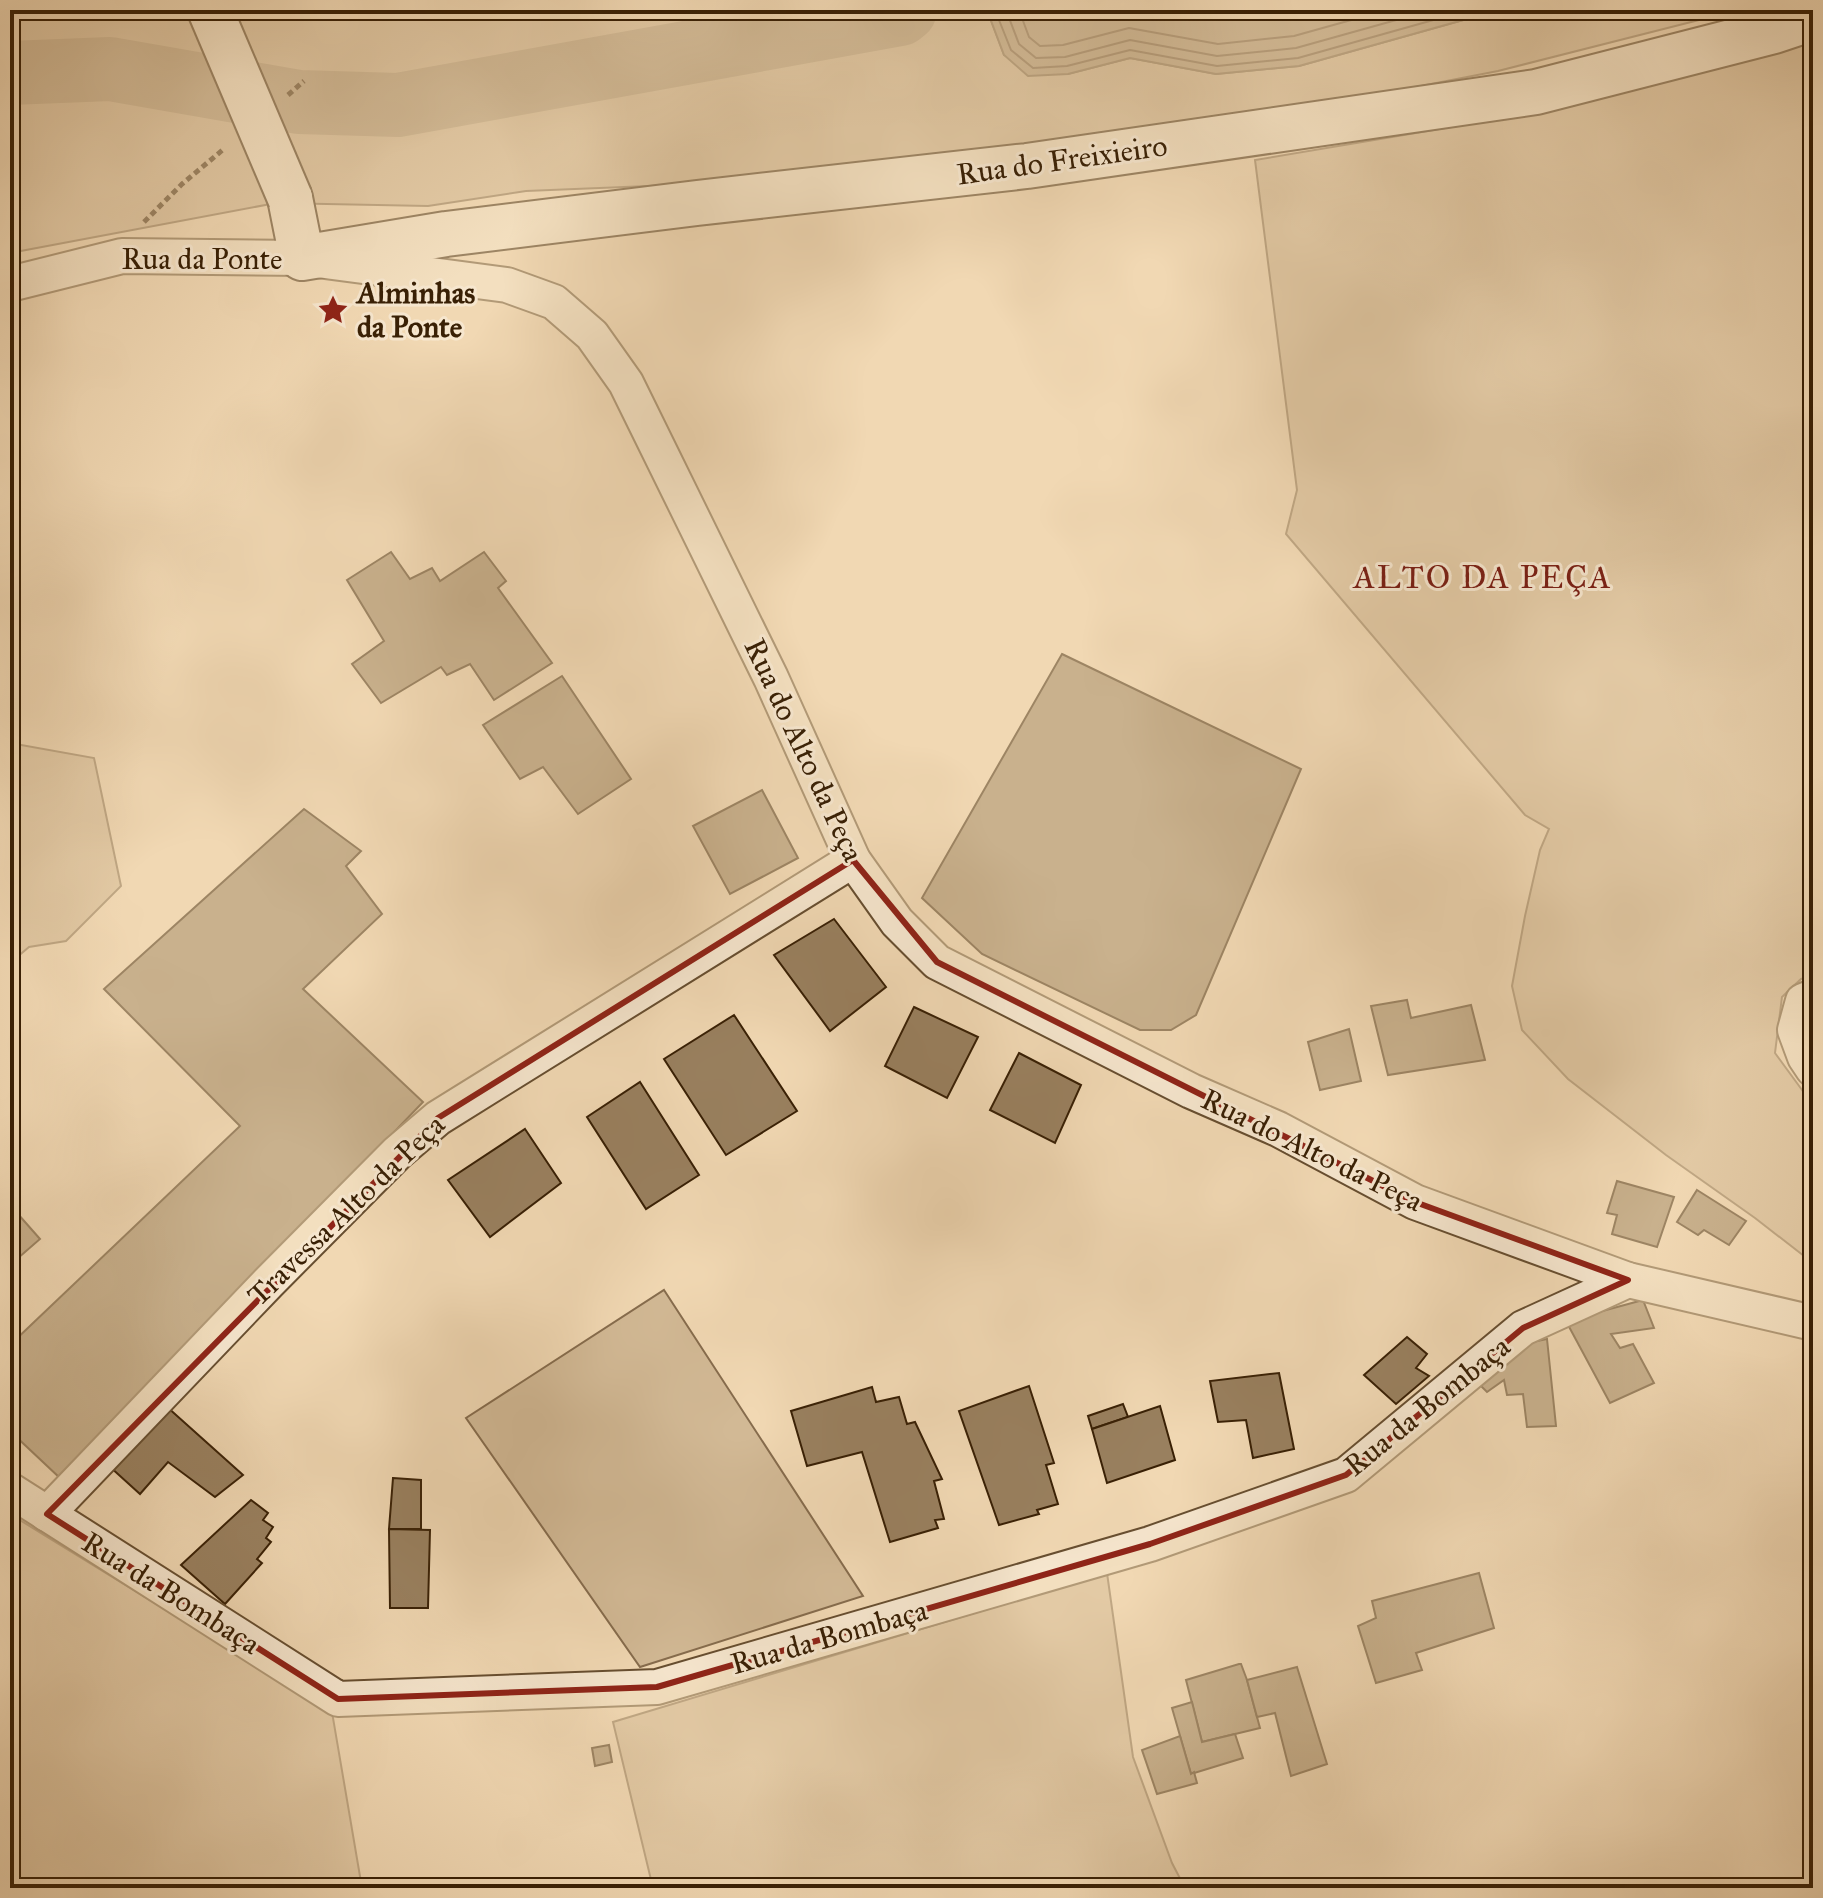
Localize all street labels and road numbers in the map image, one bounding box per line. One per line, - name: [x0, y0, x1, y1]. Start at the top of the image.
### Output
- street label: Rua do Freixieiro: [954, 127, 1170, 193]
- street label: Rua da Ponte: [121, 241, 283, 277]
- street label: Rua do Alto da Peça: [737, 633, 872, 868]
- street label: Rua do Alto da Peça: [1195, 1081, 1429, 1219]
- street label: Travessa Alto da Peça: [240, 1106, 452, 1313]
- street label: Rua da Bombaça: [1337, 1328, 1517, 1484]
- street label: Rua da Bombaça: [75, 1524, 267, 1662]
- street label: Rua da Bombaça: [727, 1592, 932, 1682]

